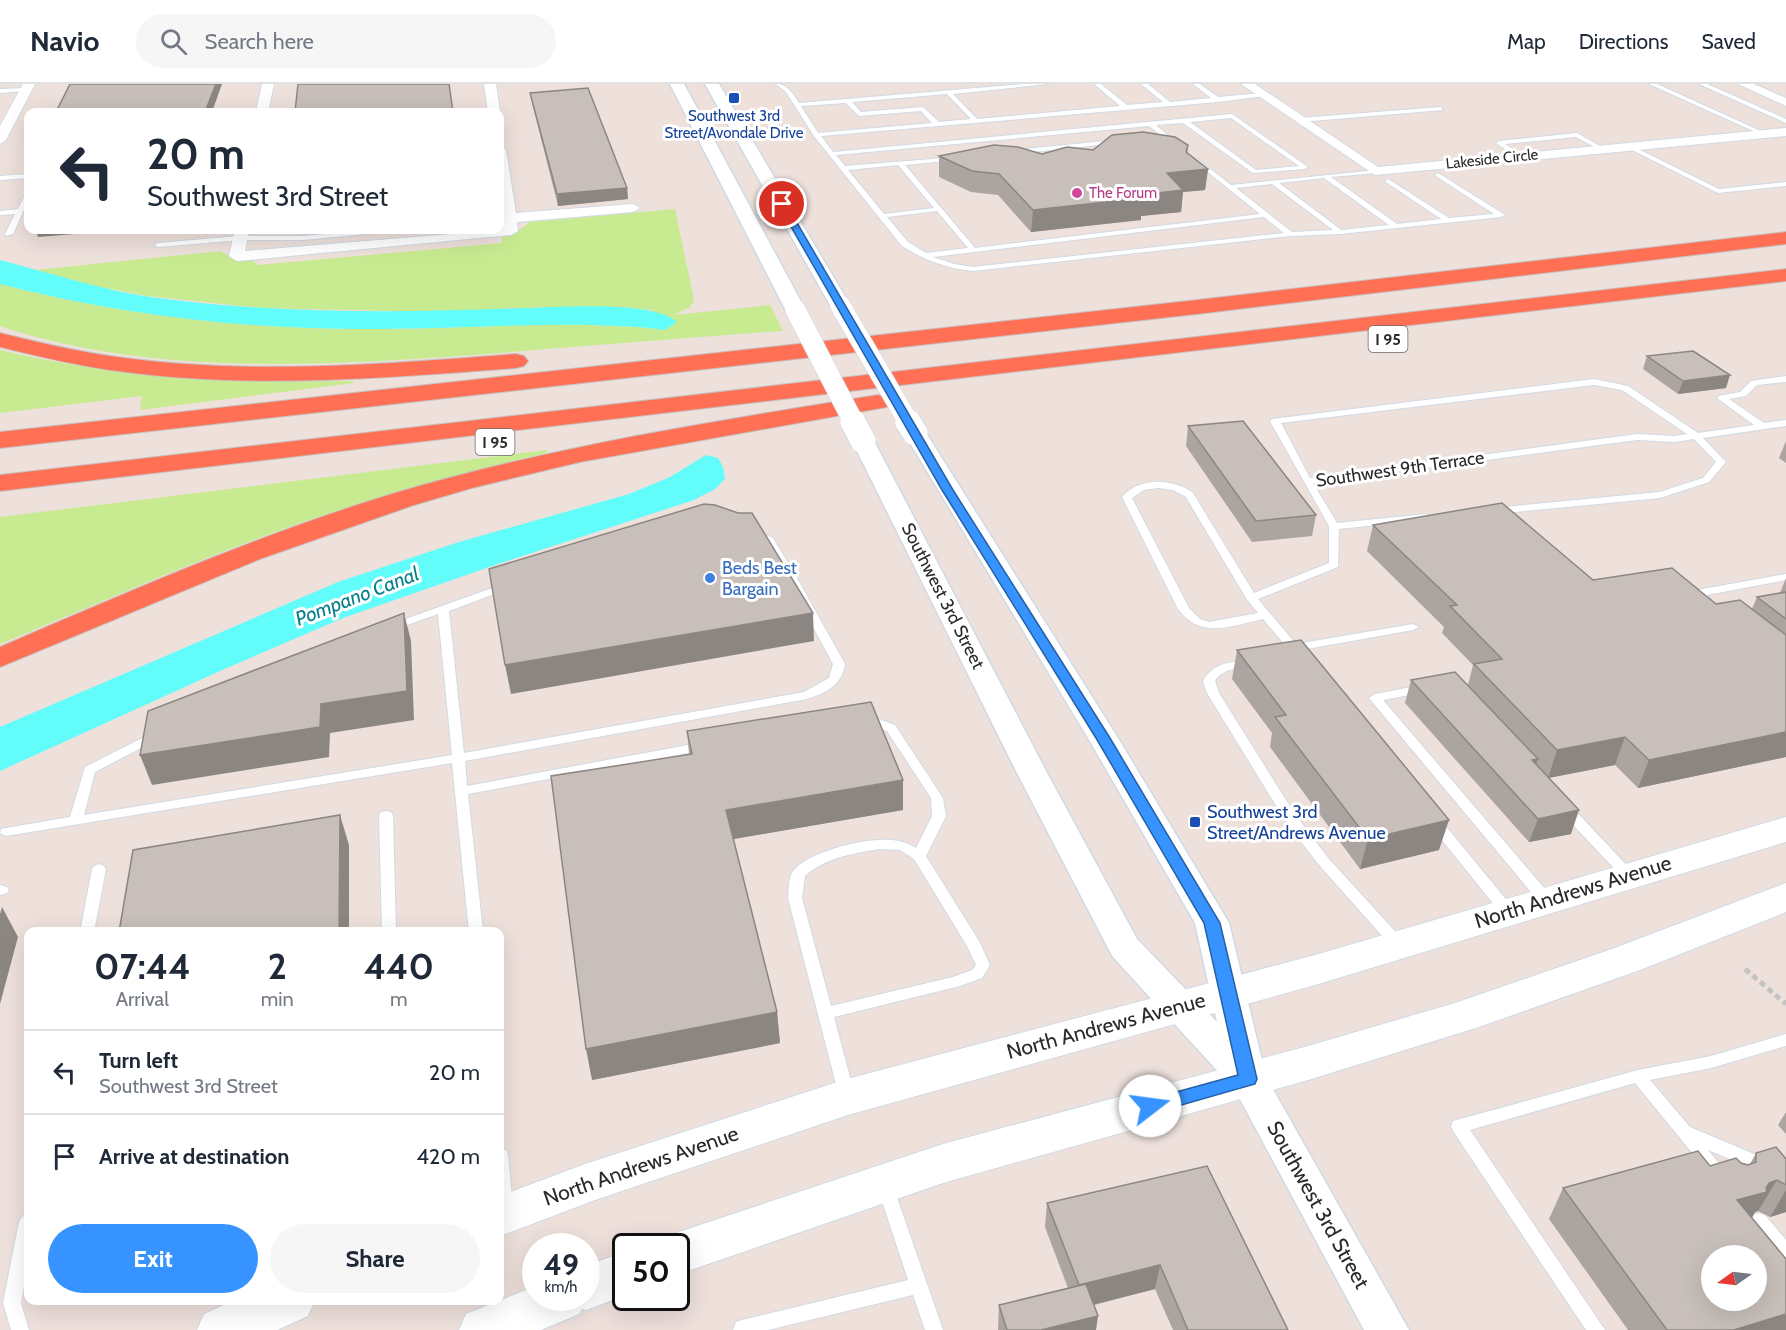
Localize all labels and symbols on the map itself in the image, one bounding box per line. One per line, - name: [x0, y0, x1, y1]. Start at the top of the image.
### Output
- marker: Southwest 3rd Street/Avondale Drive: [727, 91, 741, 105]
- place label: Southwest 3rd Street/Avondale Drive: [665, 107, 804, 142]
- street label: Lakeside Circle: [1445, 145, 1539, 173]
- pin: [756, 178, 807, 229]
- place label: The Forum: [1089, 184, 1157, 202]
- marker: The Forum: [1070, 186, 1084, 200]
- road number: I 95: [1368, 326, 1408, 352]
- road number: I 95: [476, 429, 514, 455]
- street label: Southwest 9th Terrace: [1314, 446, 1486, 492]
- street label: Southwest 3rd Street: [897, 519, 989, 673]
- place label: Beds Best Bargain: [722, 557, 797, 600]
- water label: Pompano Canal: [292, 561, 423, 631]
- marker: Beds Best Bargain: [703, 571, 717, 585]
- place label: Southwest 3rd Street/Andrews Avenue: [1207, 801, 1386, 844]
- marker: Southwest 3rd Street/Andrews Avenue: [1188, 815, 1202, 829]
- street label: North Andrews Avenue: [1471, 850, 1675, 933]
- street label: North Andrews Avenue: [1004, 987, 1208, 1064]
- position arrow: [1118, 1074, 1182, 1138]
- street label: Southwest 3rd Street: [1262, 1117, 1375, 1293]
- street label: North Andrews Avenue: [540, 1120, 742, 1211]
- speed limit sign: 50: [612, 1233, 690, 1311]
- north arrow: [1701, 1245, 1767, 1311]

